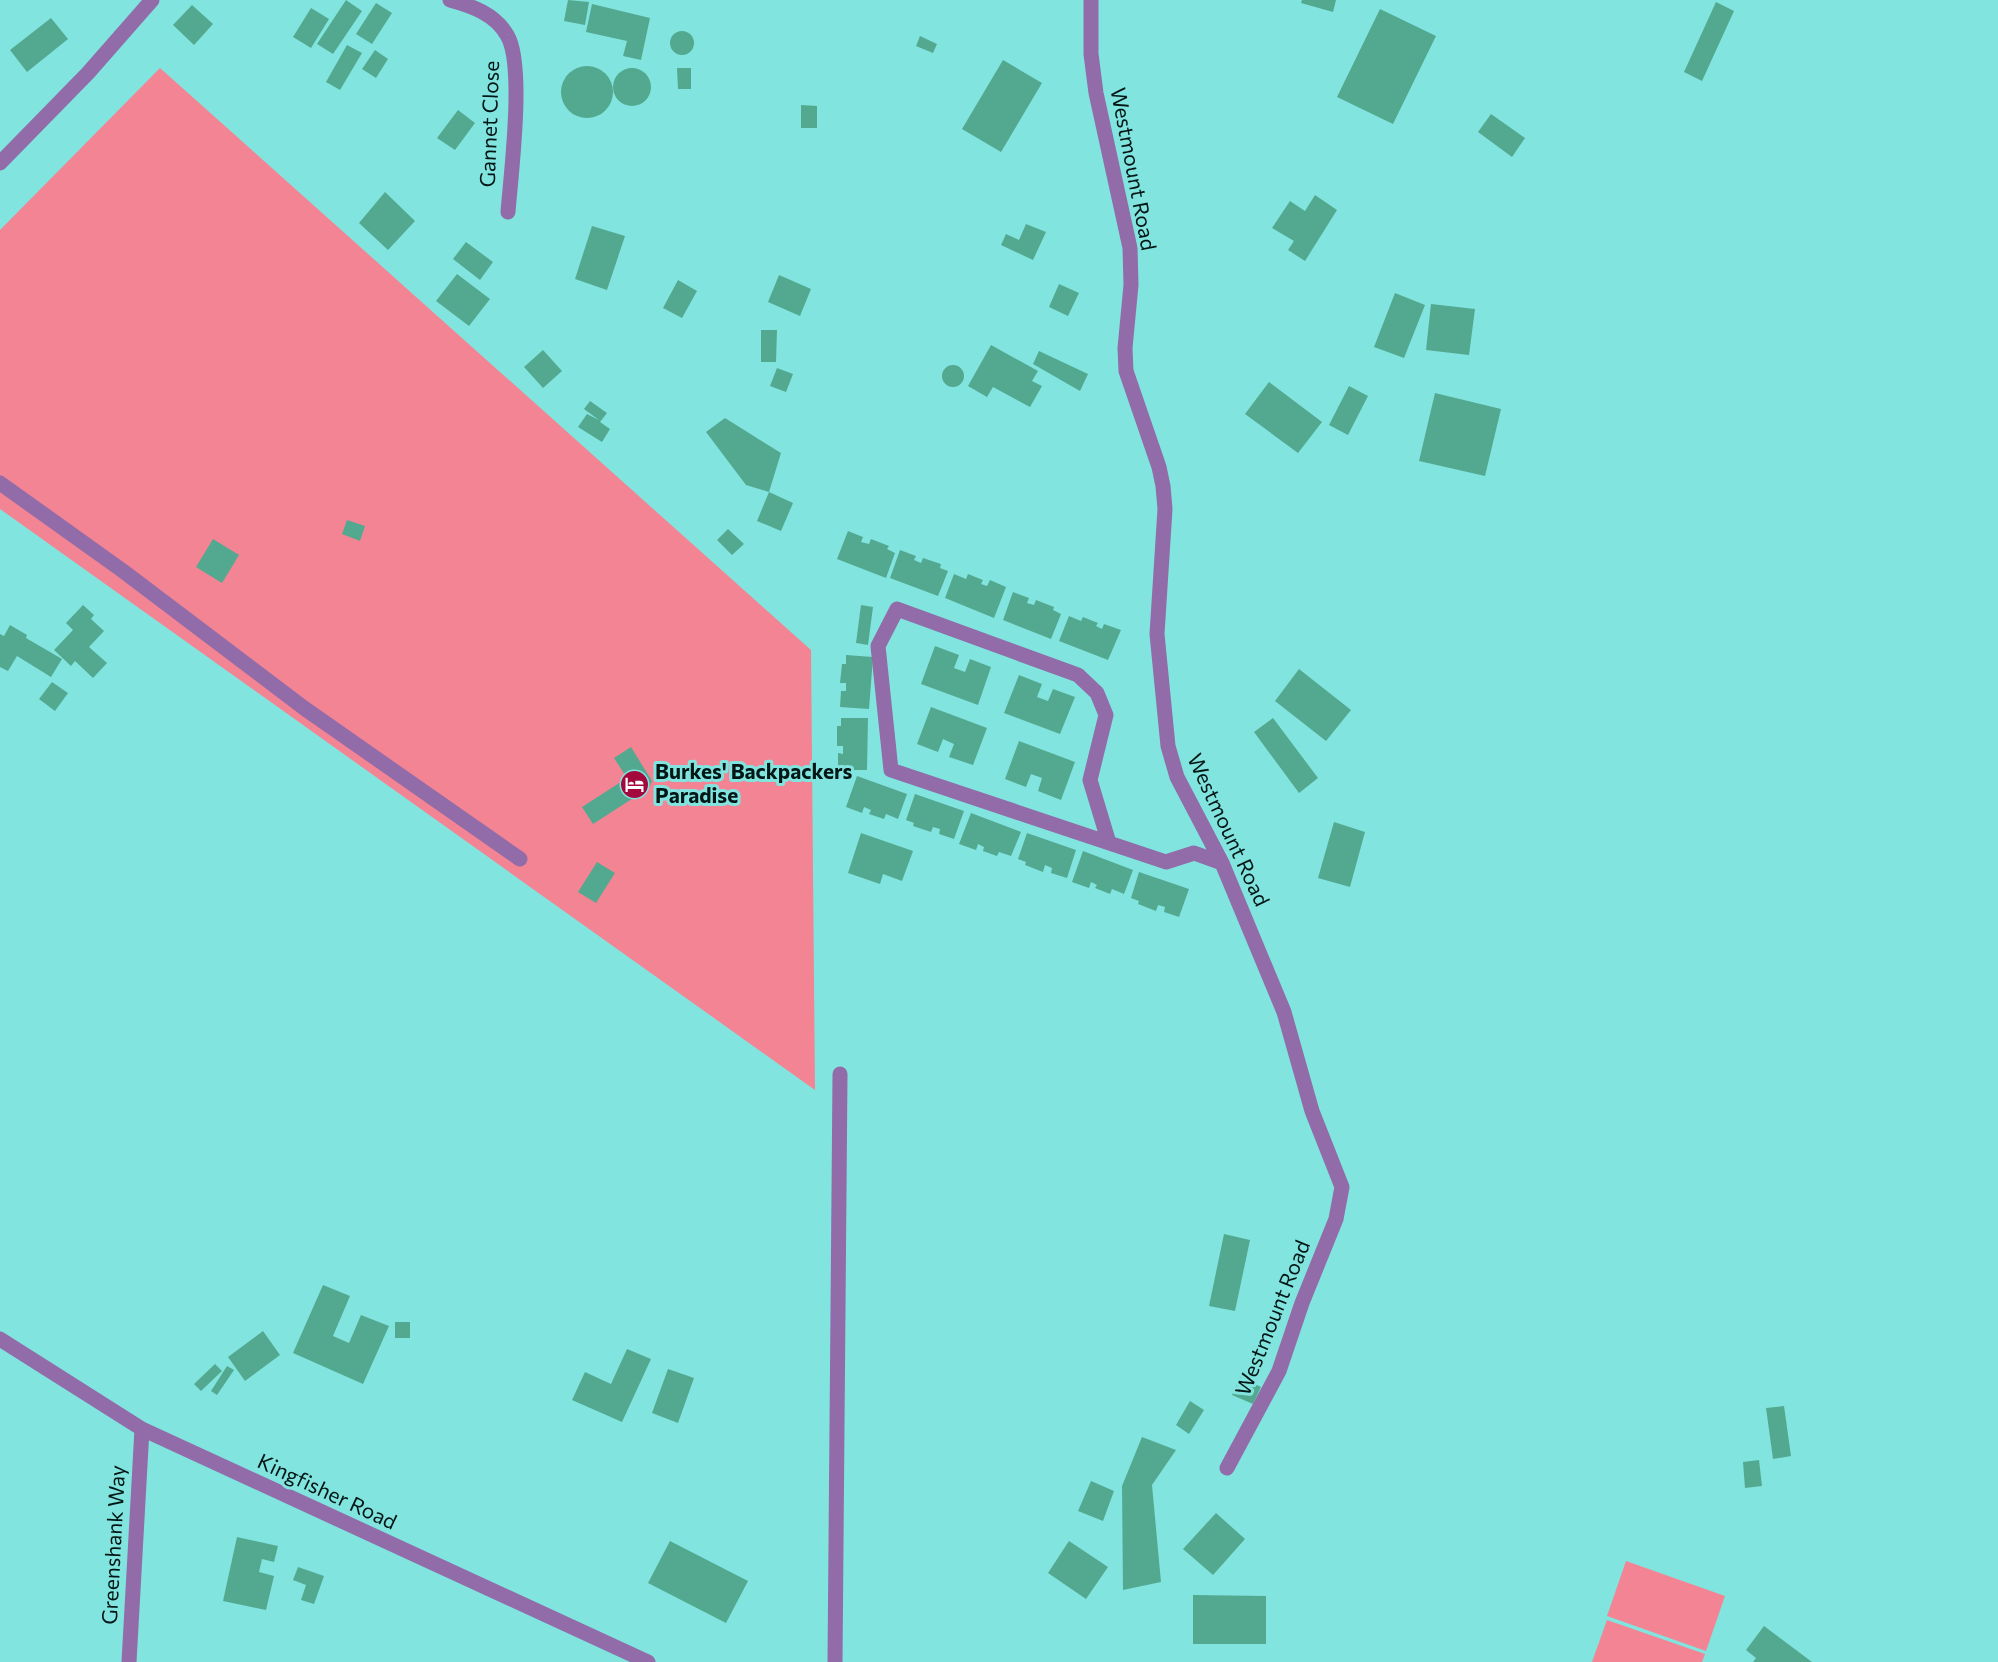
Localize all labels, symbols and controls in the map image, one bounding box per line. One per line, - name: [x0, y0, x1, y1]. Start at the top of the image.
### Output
- street label: Gannet Close: [474, 60, 503, 188]
- street label: Westmount Road: [1106, 85, 1163, 252]
- street label: Westmount Road: [1183, 749, 1276, 910]
- place label: Burkes' Backpackers Paradise: [655, 758, 852, 807]
- hotel icon: Burkes' Backpackers Paradise: [618, 768, 650, 800]
- street label: Westmount Road: [1229, 1236, 1314, 1399]
- street label: Kingfisher Road: [254, 1447, 401, 1534]
- street label: Greenshank Way: [96, 1464, 129, 1625]

